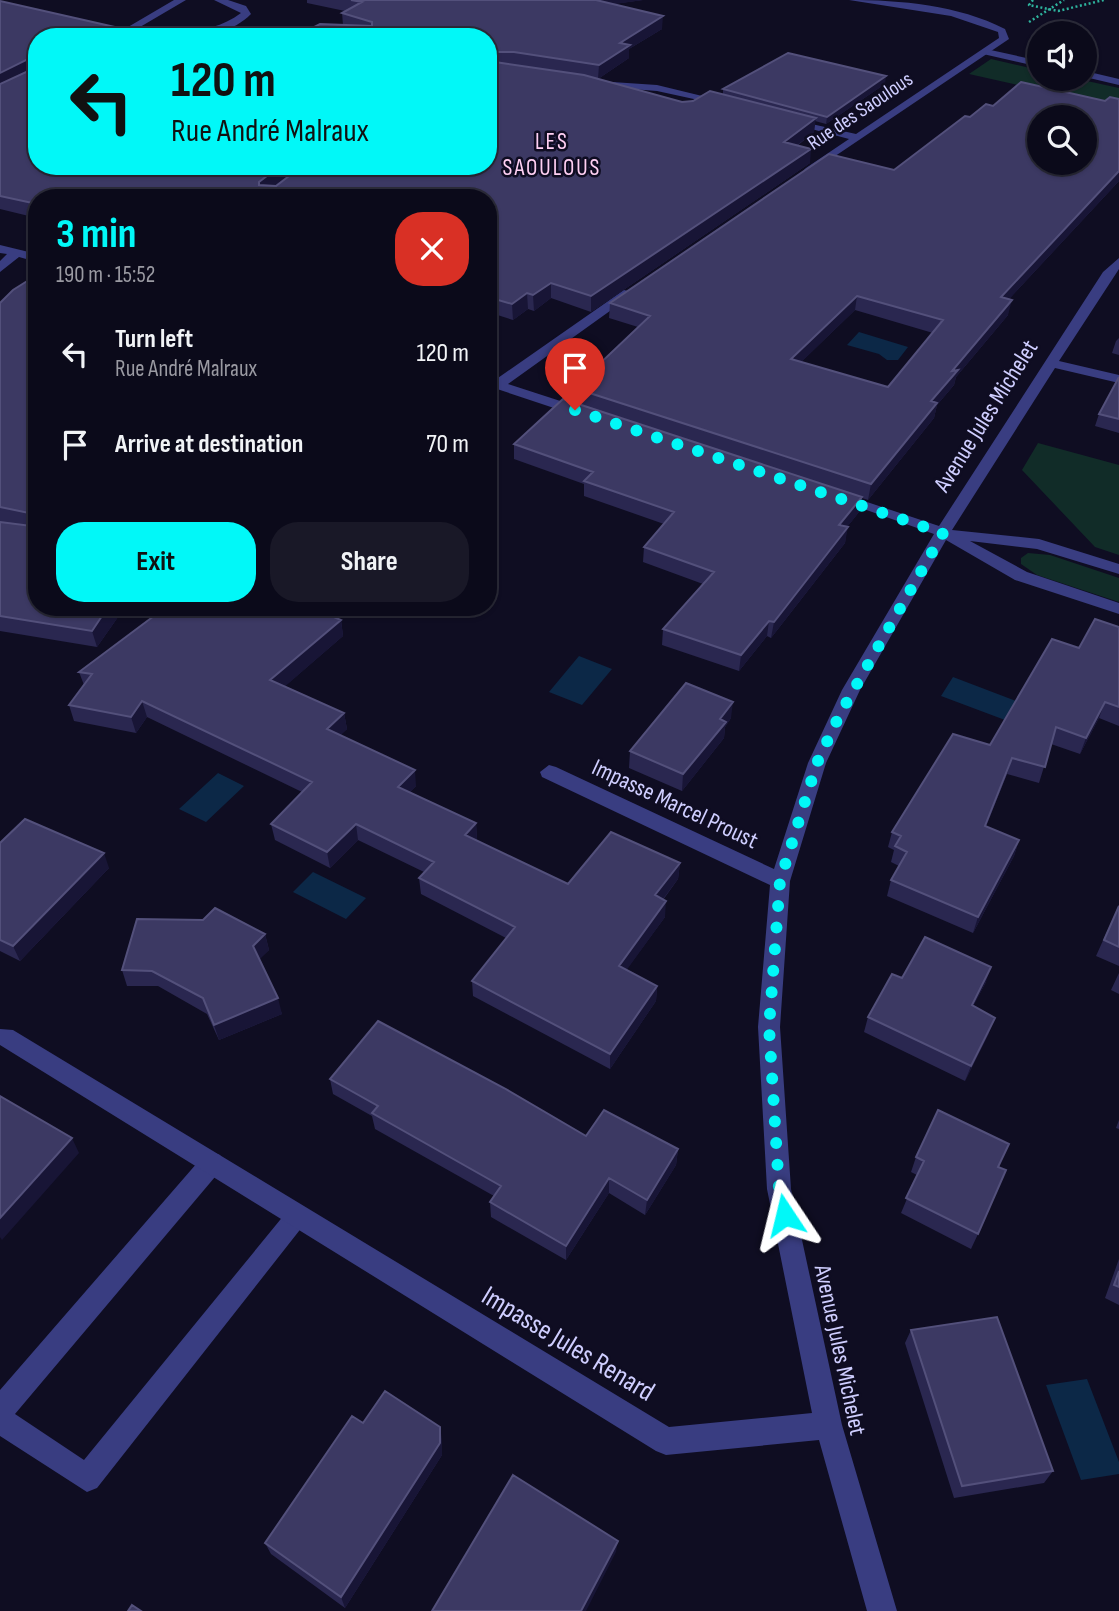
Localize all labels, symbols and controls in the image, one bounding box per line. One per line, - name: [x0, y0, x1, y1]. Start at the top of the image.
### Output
- map controls: [1027, 21, 1097, 175]
- button: sound: [1027, 21, 1097, 91]
- text: 120 m: [171, 52, 276, 111]
- icon: left: [56, 56, 147, 147]
- street label: Rue des Saoulous: [803, 67, 917, 155]
- button: search: [1027, 105, 1097, 175]
- text: Rue André Malraux: [171, 112, 369, 151]
- district label: LES SAOULOUS: [503, 128, 601, 182]
- text: 3 min: [56, 209, 136, 260]
- button: close: [395, 212, 469, 286]
- text: 190 m · 15:52: [56, 261, 155, 289]
- text: Turn left: [115, 324, 193, 355]
- icon: left: [56, 335, 94, 373]
- street label: Avenue Jules Michelet: [927, 335, 1044, 498]
- text: 120 m: [416, 338, 469, 369]
- pin: [545, 338, 605, 410]
- icon: arrive: [556, 349, 594, 387]
- text: Rue André Malraux: [115, 355, 257, 383]
- icon: arrive: [56, 426, 94, 464]
- text: Arrive at destination: [115, 429, 303, 460]
- text: 70 m: [426, 429, 469, 460]
- button: Exit: [56, 522, 256, 602]
- button: Share: [270, 522, 469, 602]
- street label: Impasse Marcel Proust: [587, 753, 763, 855]
- position arrow: [748, 1178, 822, 1252]
- street label: Avenue Jules Michelet: [808, 1261, 872, 1438]
- street label: Impasse Jules Renard: [476, 1279, 660, 1409]

